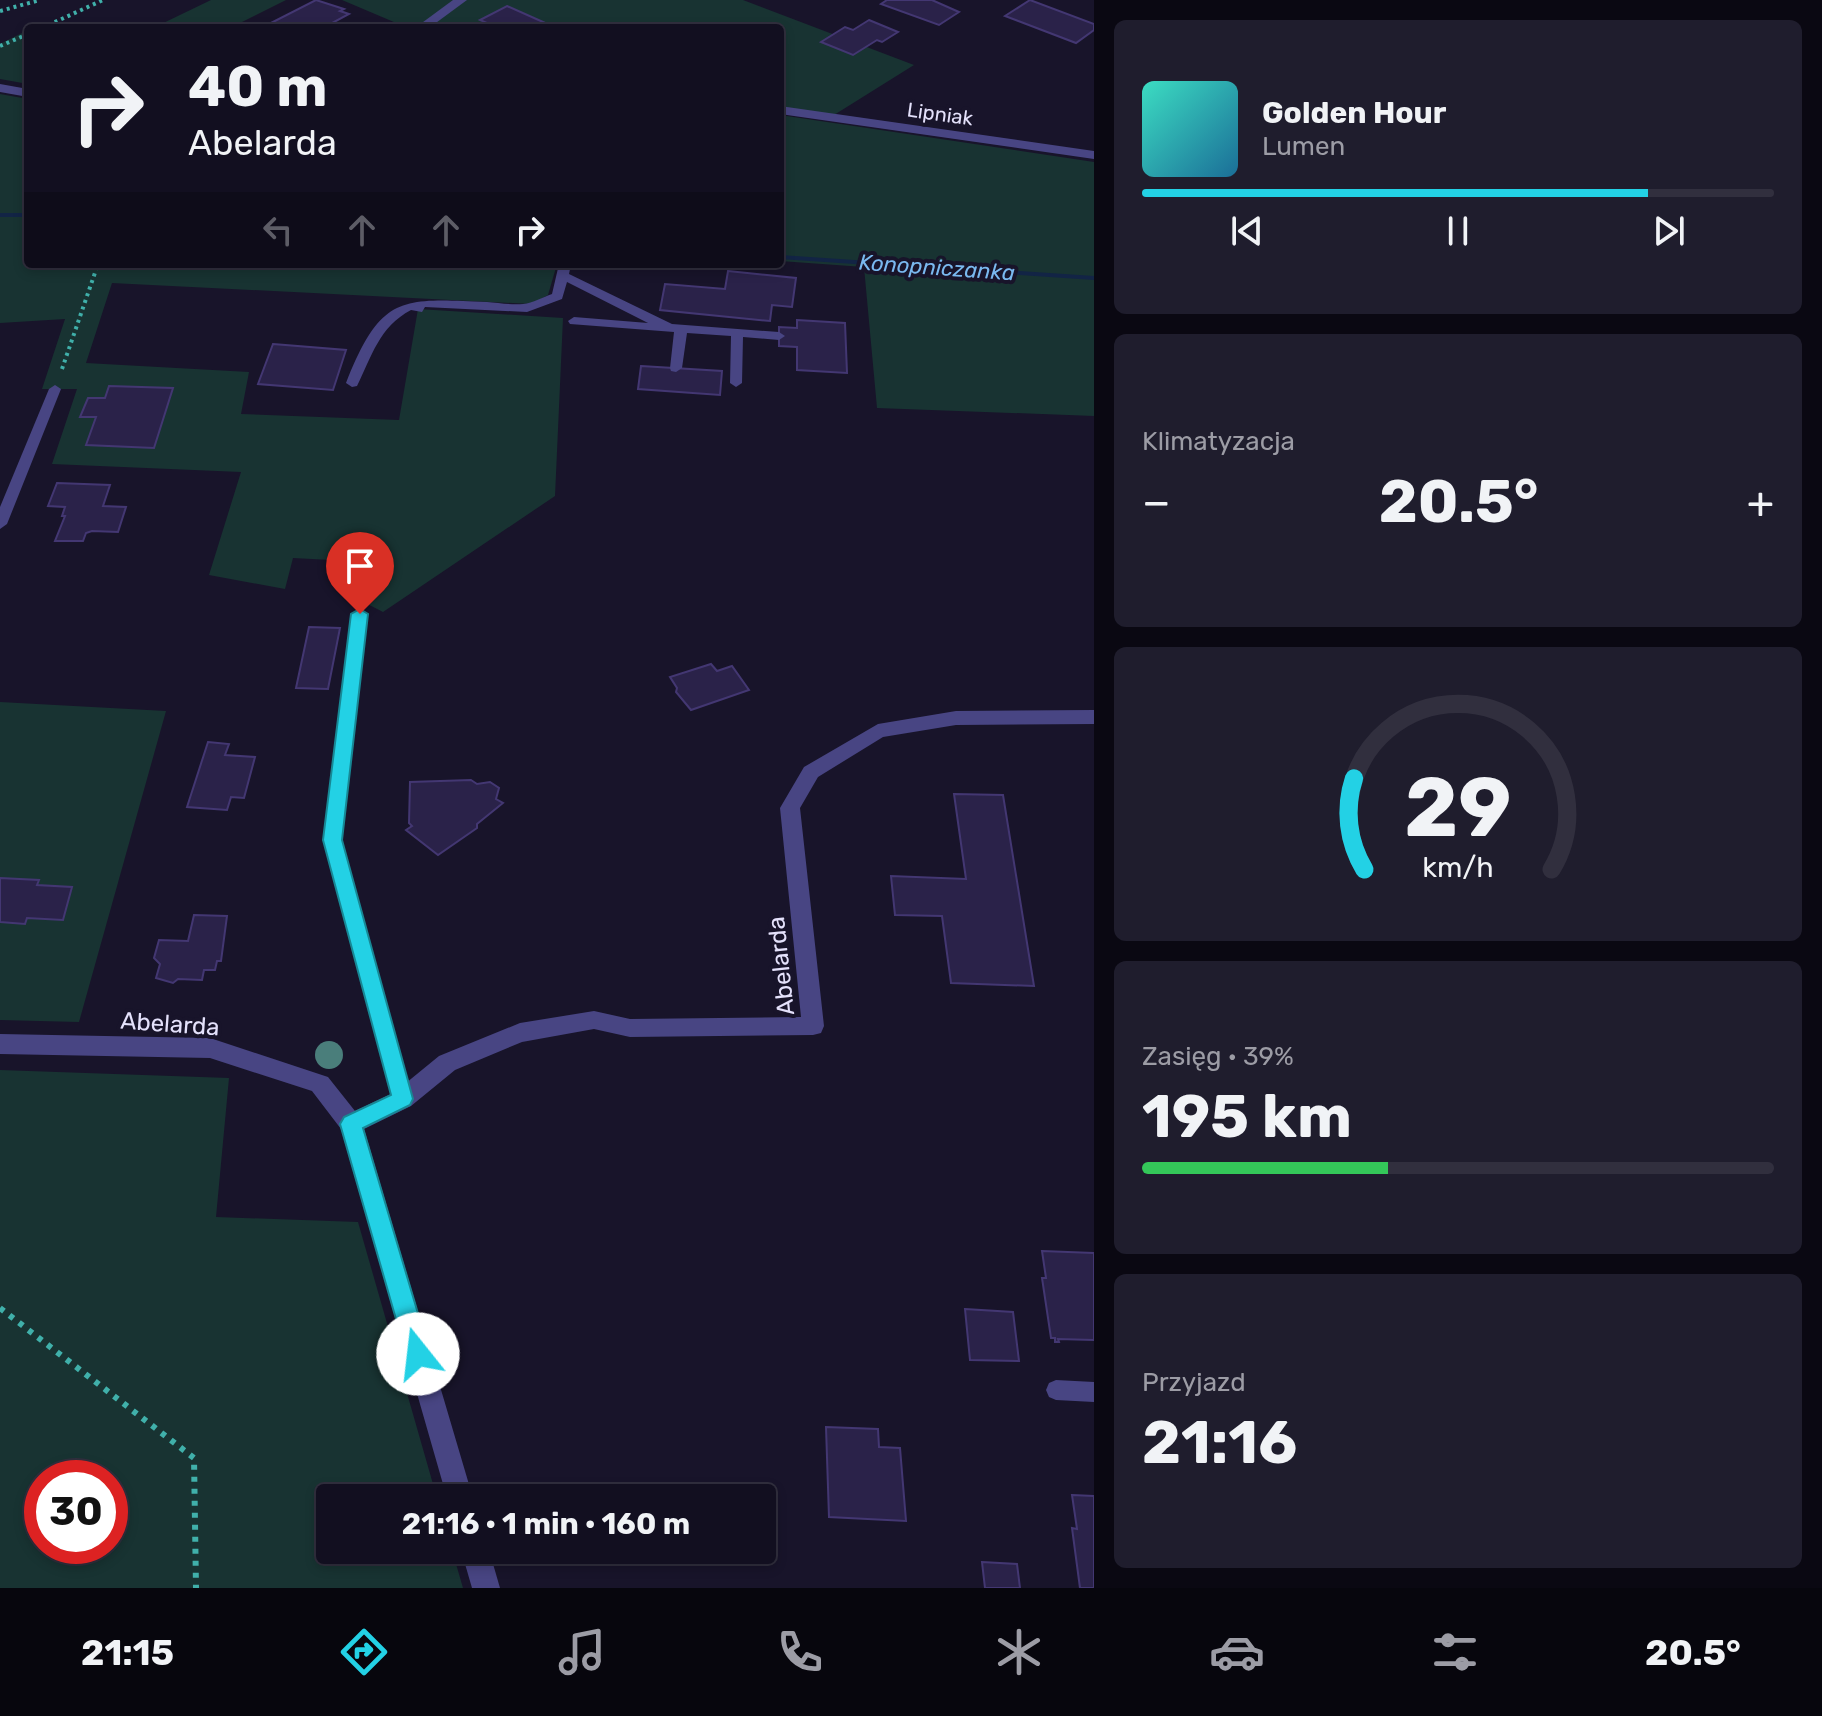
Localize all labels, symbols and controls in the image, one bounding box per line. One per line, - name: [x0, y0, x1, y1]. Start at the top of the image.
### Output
- text: 40 m: [188, 54, 328, 120]
- icon: right: [56, 56, 160, 160]
- text: Golden Hour: [1262, 95, 1446, 131]
- street label: Lipniak: [905, 98, 975, 131]
- text: Abelarda: [188, 121, 337, 164]
- text: Lumen: [1262, 131, 1345, 162]
- icon: left: [256, 208, 300, 252]
- icon: ahead: [340, 208, 384, 252]
- icon: ahead: [424, 208, 468, 252]
- icon: right: [508, 208, 552, 252]
- icon: previous: [1225, 209, 1269, 253]
- icon: pause: [1436, 209, 1480, 253]
- icon: next: [1647, 209, 1691, 253]
- water label: Konopniczanka: [858, 249, 1016, 286]
- text: Klimatyzacja: [1142, 426, 1295, 457]
- text: 20.5°: [1379, 466, 1539, 537]
- text: −: [1142, 476, 1171, 528]
- text: +: [1747, 476, 1774, 528]
- pin: [326, 532, 394, 614]
- icon: arrive: [338, 544, 382, 588]
- text: 29: [1404, 758, 1512, 857]
- text: km/h: [1422, 850, 1494, 884]
- street label: Abelarda: [762, 915, 800, 1017]
- street label: Abelarda: [120, 1007, 220, 1041]
- text: Zasięg · 39%: [1142, 1041, 1294, 1072]
- text: 195 km: [1142, 1081, 1352, 1152]
- position arrow: [376, 1312, 460, 1396]
- text: Przyjazd: [1142, 1367, 1246, 1398]
- text: 21:16: [1142, 1407, 1297, 1478]
- speed limit sign: 30: [24, 1460, 128, 1564]
- text: 21:16 · 1 min · 160 m: [402, 1506, 690, 1542]
- icon: directions: [336, 1624, 392, 1680]
- icon: music: [554, 1624, 610, 1680]
- icon: phone: [772, 1624, 828, 1680]
- icon: climate: [991, 1624, 1047, 1680]
- icon: car: [1209, 1624, 1265, 1680]
- icon: filters: [1427, 1624, 1483, 1680]
- text: 21:15: [81, 1631, 174, 1674]
- text: 20.5°: [1645, 1631, 1741, 1674]

